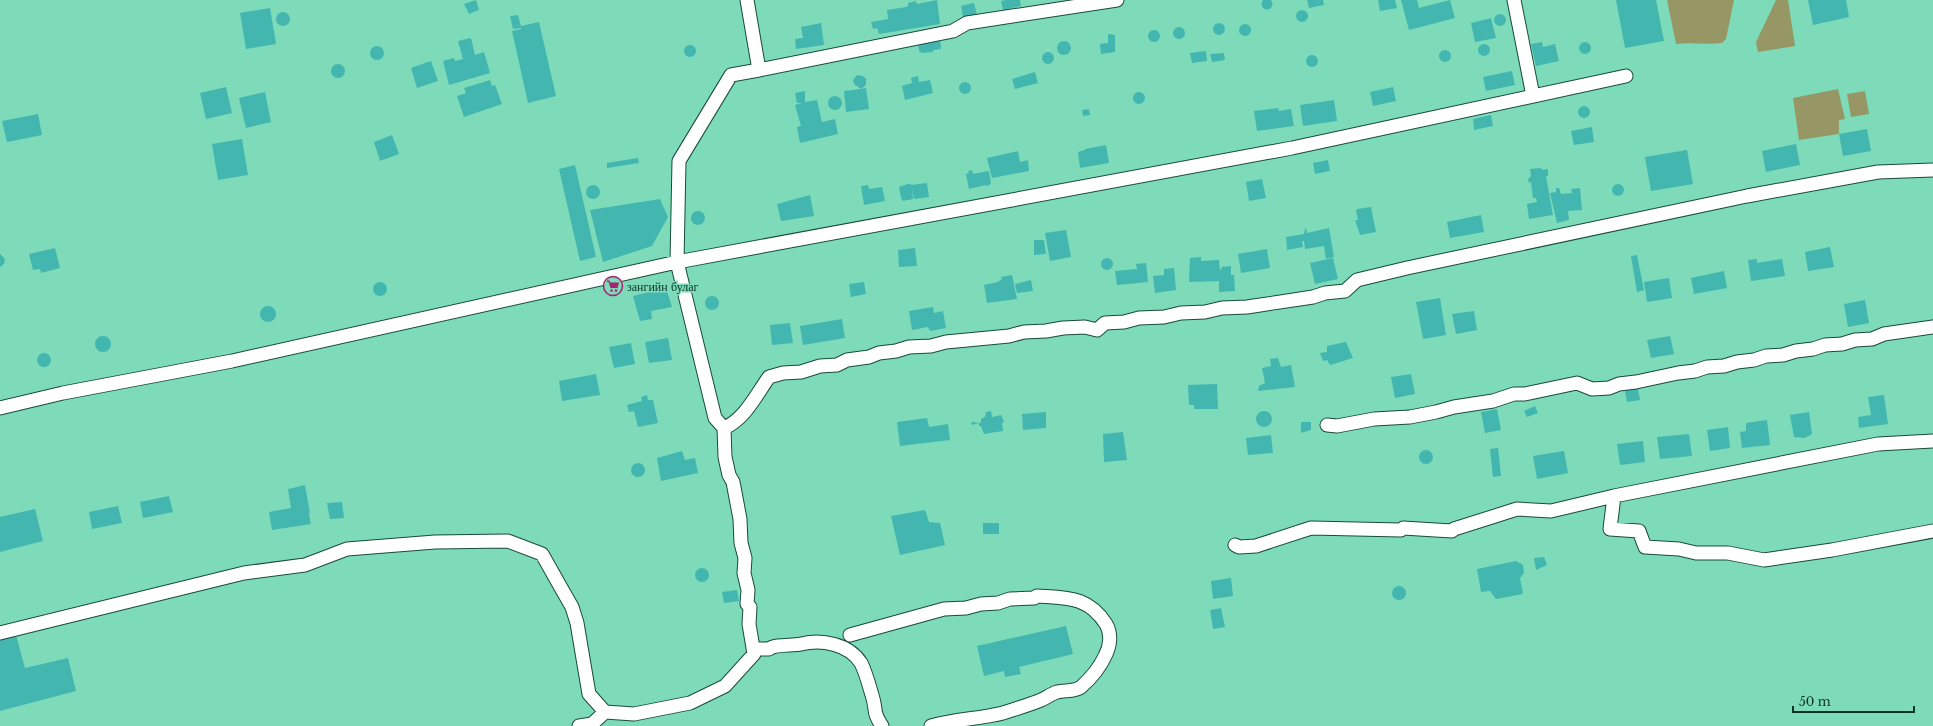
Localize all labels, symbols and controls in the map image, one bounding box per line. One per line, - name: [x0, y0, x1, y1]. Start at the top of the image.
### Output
- supermarket icon: зангийн булаг: [602, 275, 624, 297]
- place label: зангийн булаг: [627, 279, 699, 294]
- scale bar: [1793, 688, 1914, 714]
- text: 50 m: [1799, 694, 1831, 709]

